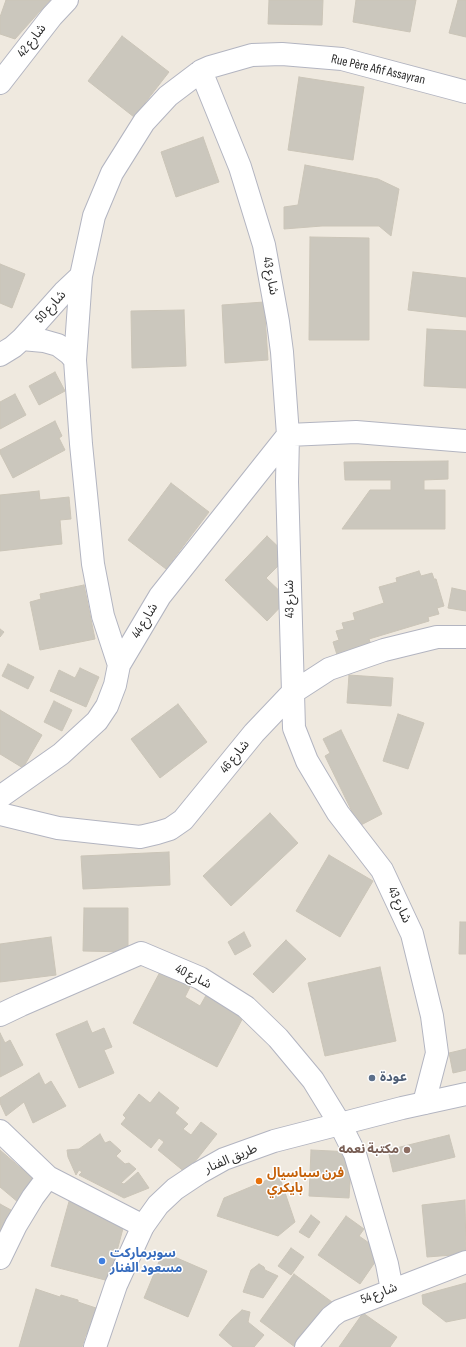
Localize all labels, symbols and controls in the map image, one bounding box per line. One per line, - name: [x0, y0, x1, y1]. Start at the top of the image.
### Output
- street label: شارع 42: [14, 21, 50, 61]
- street label: Rue Père Afif Assayran: [329, 52, 427, 88]
- street label: شارع 43: [259, 256, 281, 296]
- street label: شارع 50: [32, 288, 70, 326]
- street label: شارع 43: [282, 580, 298, 618]
- street label: شارع 44: [128, 601, 162, 641]
- street label: شارع 46: [217, 737, 253, 777]
- street label: شارع 43: [384, 884, 414, 926]
- street label: شارع 40: [172, 961, 214, 993]
- place label: عودة: [380, 1070, 407, 1086]
- marker: عودة: [367, 1073, 377, 1083]
- street label: طريق الفنار: [202, 1141, 260, 1177]
- place label: مكتبة نعمه: [339, 1142, 399, 1158]
- marker: مكتبة نعمه: [402, 1145, 412, 1155]
- place label: فرن سباسيال بايكري: [267, 1166, 344, 1197]
- marker: فرن سباسيال بايكري: [254, 1176, 264, 1186]
- place label: سوبرماركت مسعود الفنار: [110, 1246, 182, 1277]
- marker: سوبرماركت مسعود الفنار: [97, 1256, 107, 1266]
- street label: شارع 54: [358, 1280, 400, 1308]

